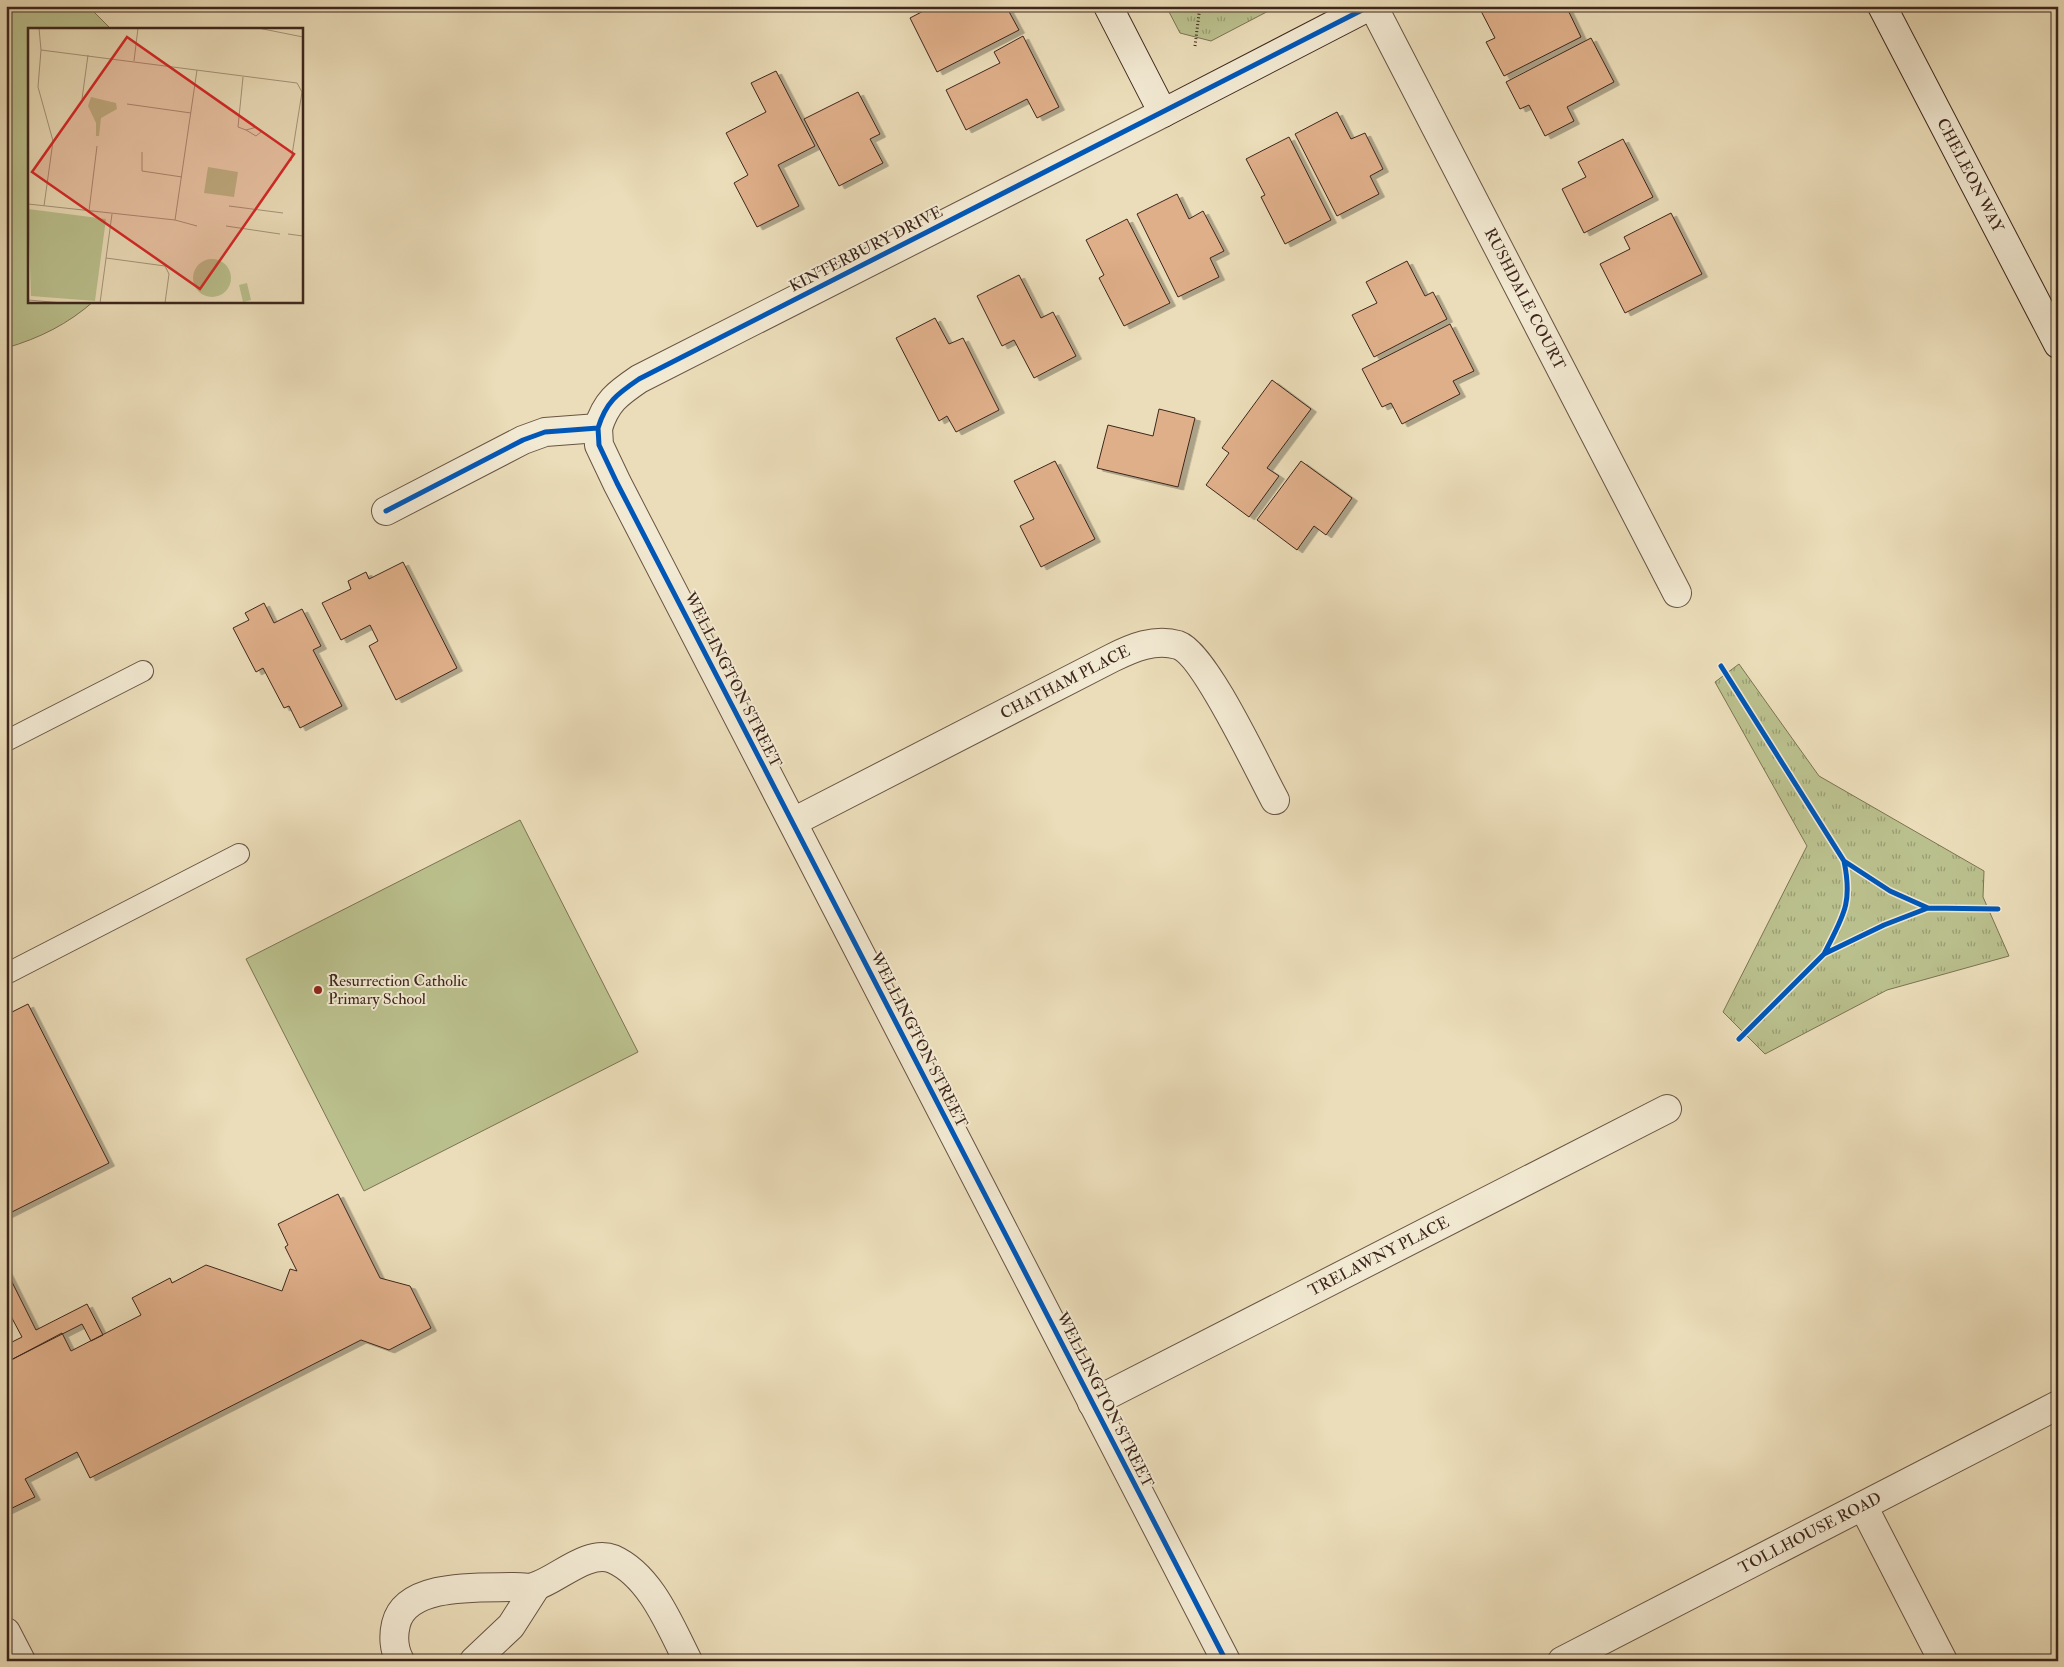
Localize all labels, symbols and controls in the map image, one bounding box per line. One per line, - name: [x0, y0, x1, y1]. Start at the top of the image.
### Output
- inset map: [28, 28, 302, 302]
- street label: CHELEON WAY: [1932, 115, 2009, 237]
- street label: KINTERBURY DRIVE: [786, 202, 946, 296]
- street label: RUSHDALE COURT: [1480, 225, 1570, 373]
- street label: WELLINGTON STREET: [679, 588, 786, 771]
- street label: CHATHAM PLACE: [997, 641, 1133, 724]
- street label: WELLINGTON STREET: [865, 948, 972, 1131]
- place label: Resurrection Catholic Primary School: [328, 971, 468, 1009]
- marker: Resurrection Catholic Primary School: [312, 984, 324, 996]
- street label: TRELAWNY PLACE: [1305, 1212, 1453, 1301]
- street label: WELLINGTON STREET: [1051, 1308, 1158, 1491]
- street label: TOLLHOUSE ROAD: [1735, 1488, 1885, 1578]

